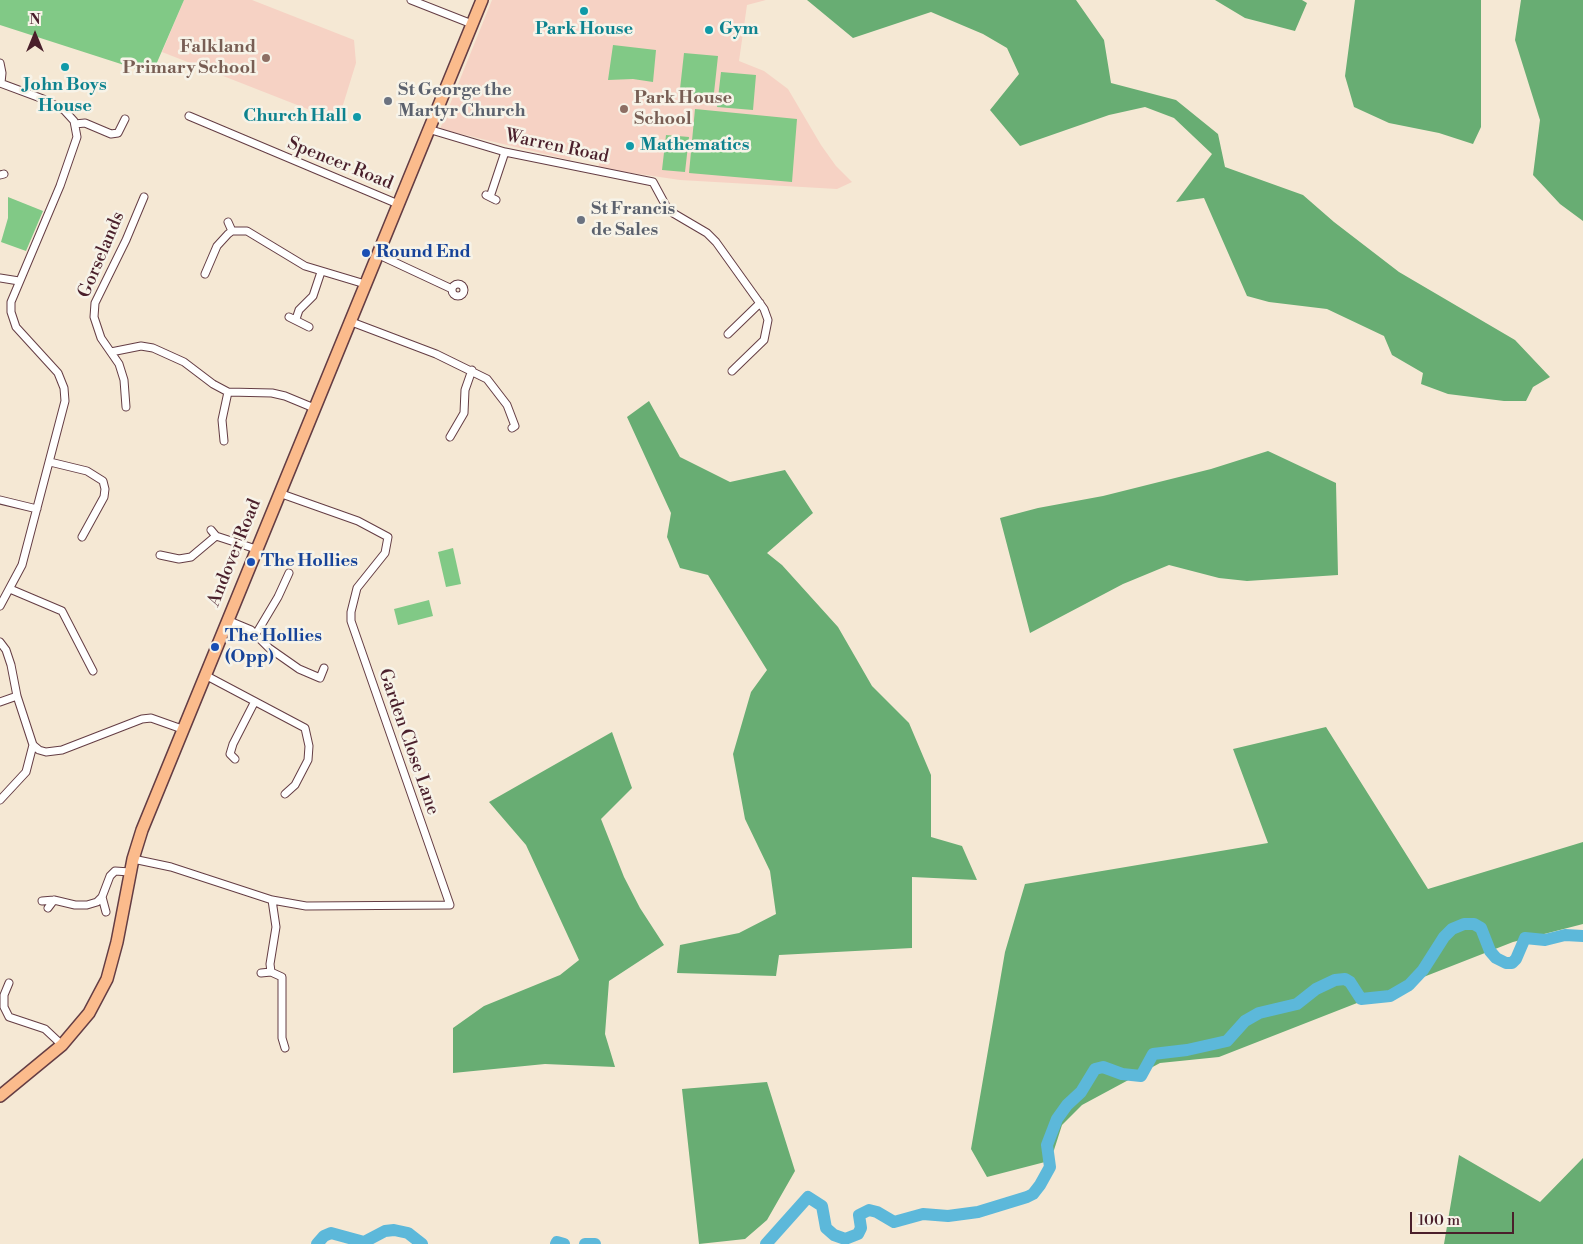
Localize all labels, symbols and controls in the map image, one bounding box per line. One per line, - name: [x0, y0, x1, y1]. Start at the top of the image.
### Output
- marker: Park House: [578, 5, 590, 17]
- north arrow: [10, 10, 60, 60]
- text: N: [29, 11, 41, 29]
- place label: Park House: [535, 19, 633, 41]
- place label: Gym: [719, 19, 759, 41]
- marker: Gym: [703, 24, 715, 36]
- place label: Falkland Primary School: [123, 37, 256, 80]
- marker: Falkland Primary School: [260, 52, 272, 64]
- marker: John Boys House: [59, 61, 71, 73]
- place label: John Boys House: [23, 75, 107, 118]
- place label: St George the Martyr Church: [398, 80, 526, 122]
- place label: Park House School: [634, 88, 732, 130]
- marker: St George the Martyr Church: [382, 95, 394, 107]
- marker: Park House School: [618, 103, 630, 115]
- place label: Church Hall: [243, 106, 347, 128]
- marker: Church Hall: [351, 111, 363, 123]
- street label: Warren Road: [503, 125, 611, 169]
- street label: Spencer Road: [284, 133, 396, 195]
- place label: Mathematics: [640, 135, 749, 157]
- marker: Mathematics: [624, 140, 636, 152]
- place label: St Francis de Sales: [591, 199, 675, 242]
- street label: Gorselands: [74, 209, 130, 301]
- marker: St Francis de Sales: [575, 214, 587, 226]
- place label: Round End: [376, 242, 471, 264]
- marker: Round End: [360, 247, 372, 259]
- street label: Andover Road: [204, 496, 266, 610]
- place label: The Hollies: [261, 551, 358, 573]
- marker: The Hollies: [245, 556, 257, 568]
- place label: The Hollies (Opp): [225, 626, 322, 669]
- marker: The Hollies (Opp): [209, 641, 221, 653]
- street label: Garden Close Lane: [373, 666, 443, 818]
- scale bar: [1413, 1202, 1517, 1234]
- text: 100 m: [1418, 1211, 1460, 1230]

